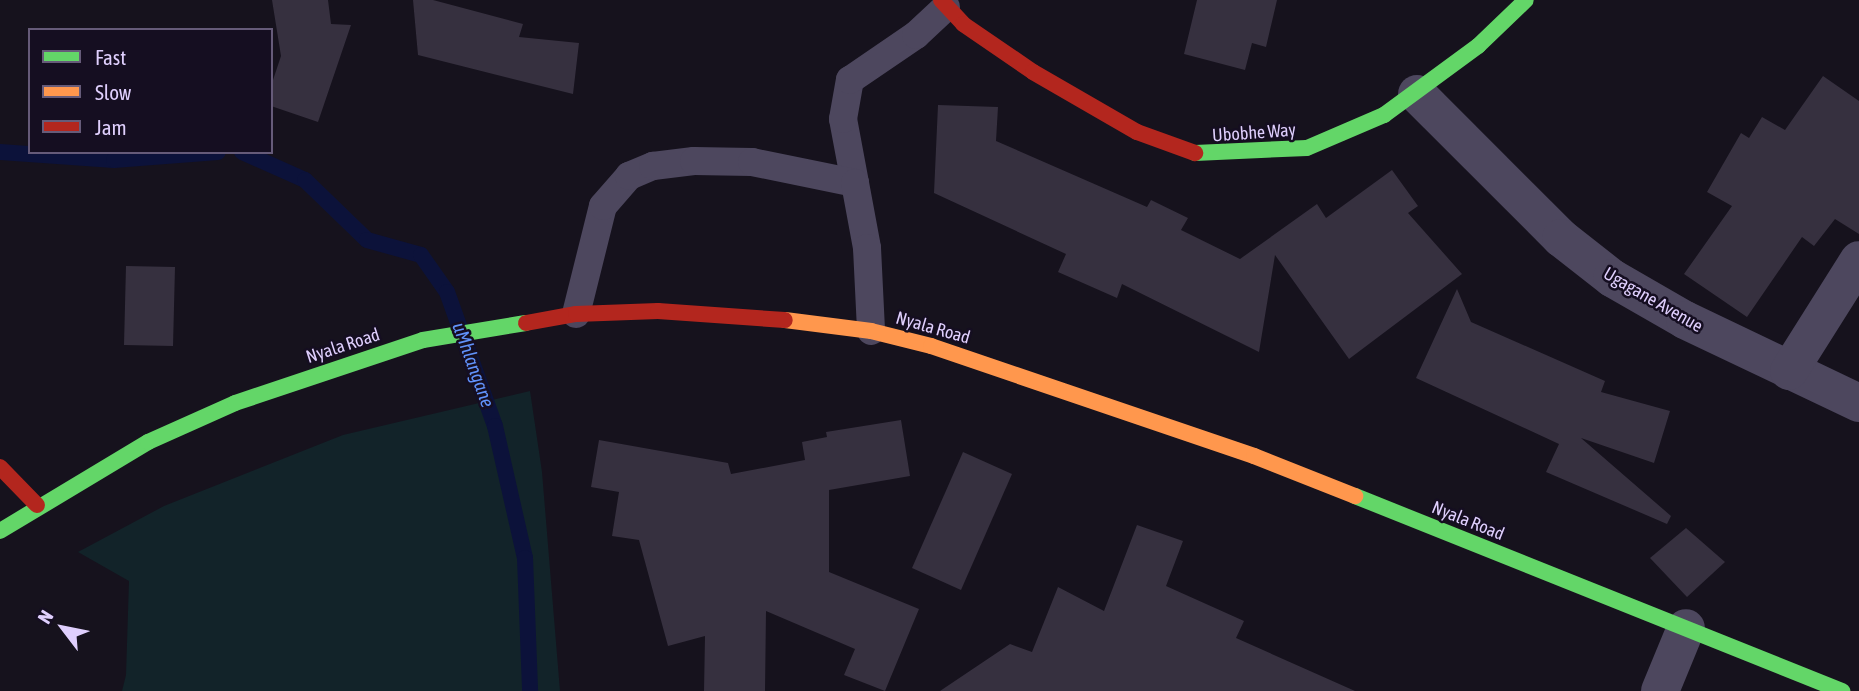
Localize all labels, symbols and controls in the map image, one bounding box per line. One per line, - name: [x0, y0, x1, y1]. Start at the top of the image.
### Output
- legend: [28, 28, 273, 154]
- text: Fast: [95, 45, 126, 69]
- text: Slow: [95, 80, 131, 104]
- text: Jam: [95, 115, 127, 139]
- street label: Ubobhe Way: [1211, 119, 1297, 147]
- street label: Ugagane Avenue: [1599, 263, 1707, 337]
- street label: Nyala Road: [893, 307, 973, 349]
- water label: uMhlangane: [447, 319, 499, 411]
- street label: Nyala Road: [303, 324, 383, 368]
- street label: Nyala Road: [1429, 497, 1507, 545]
- north arrow: [28, 593, 98, 663]
- text: N: [33, 606, 57, 627]

